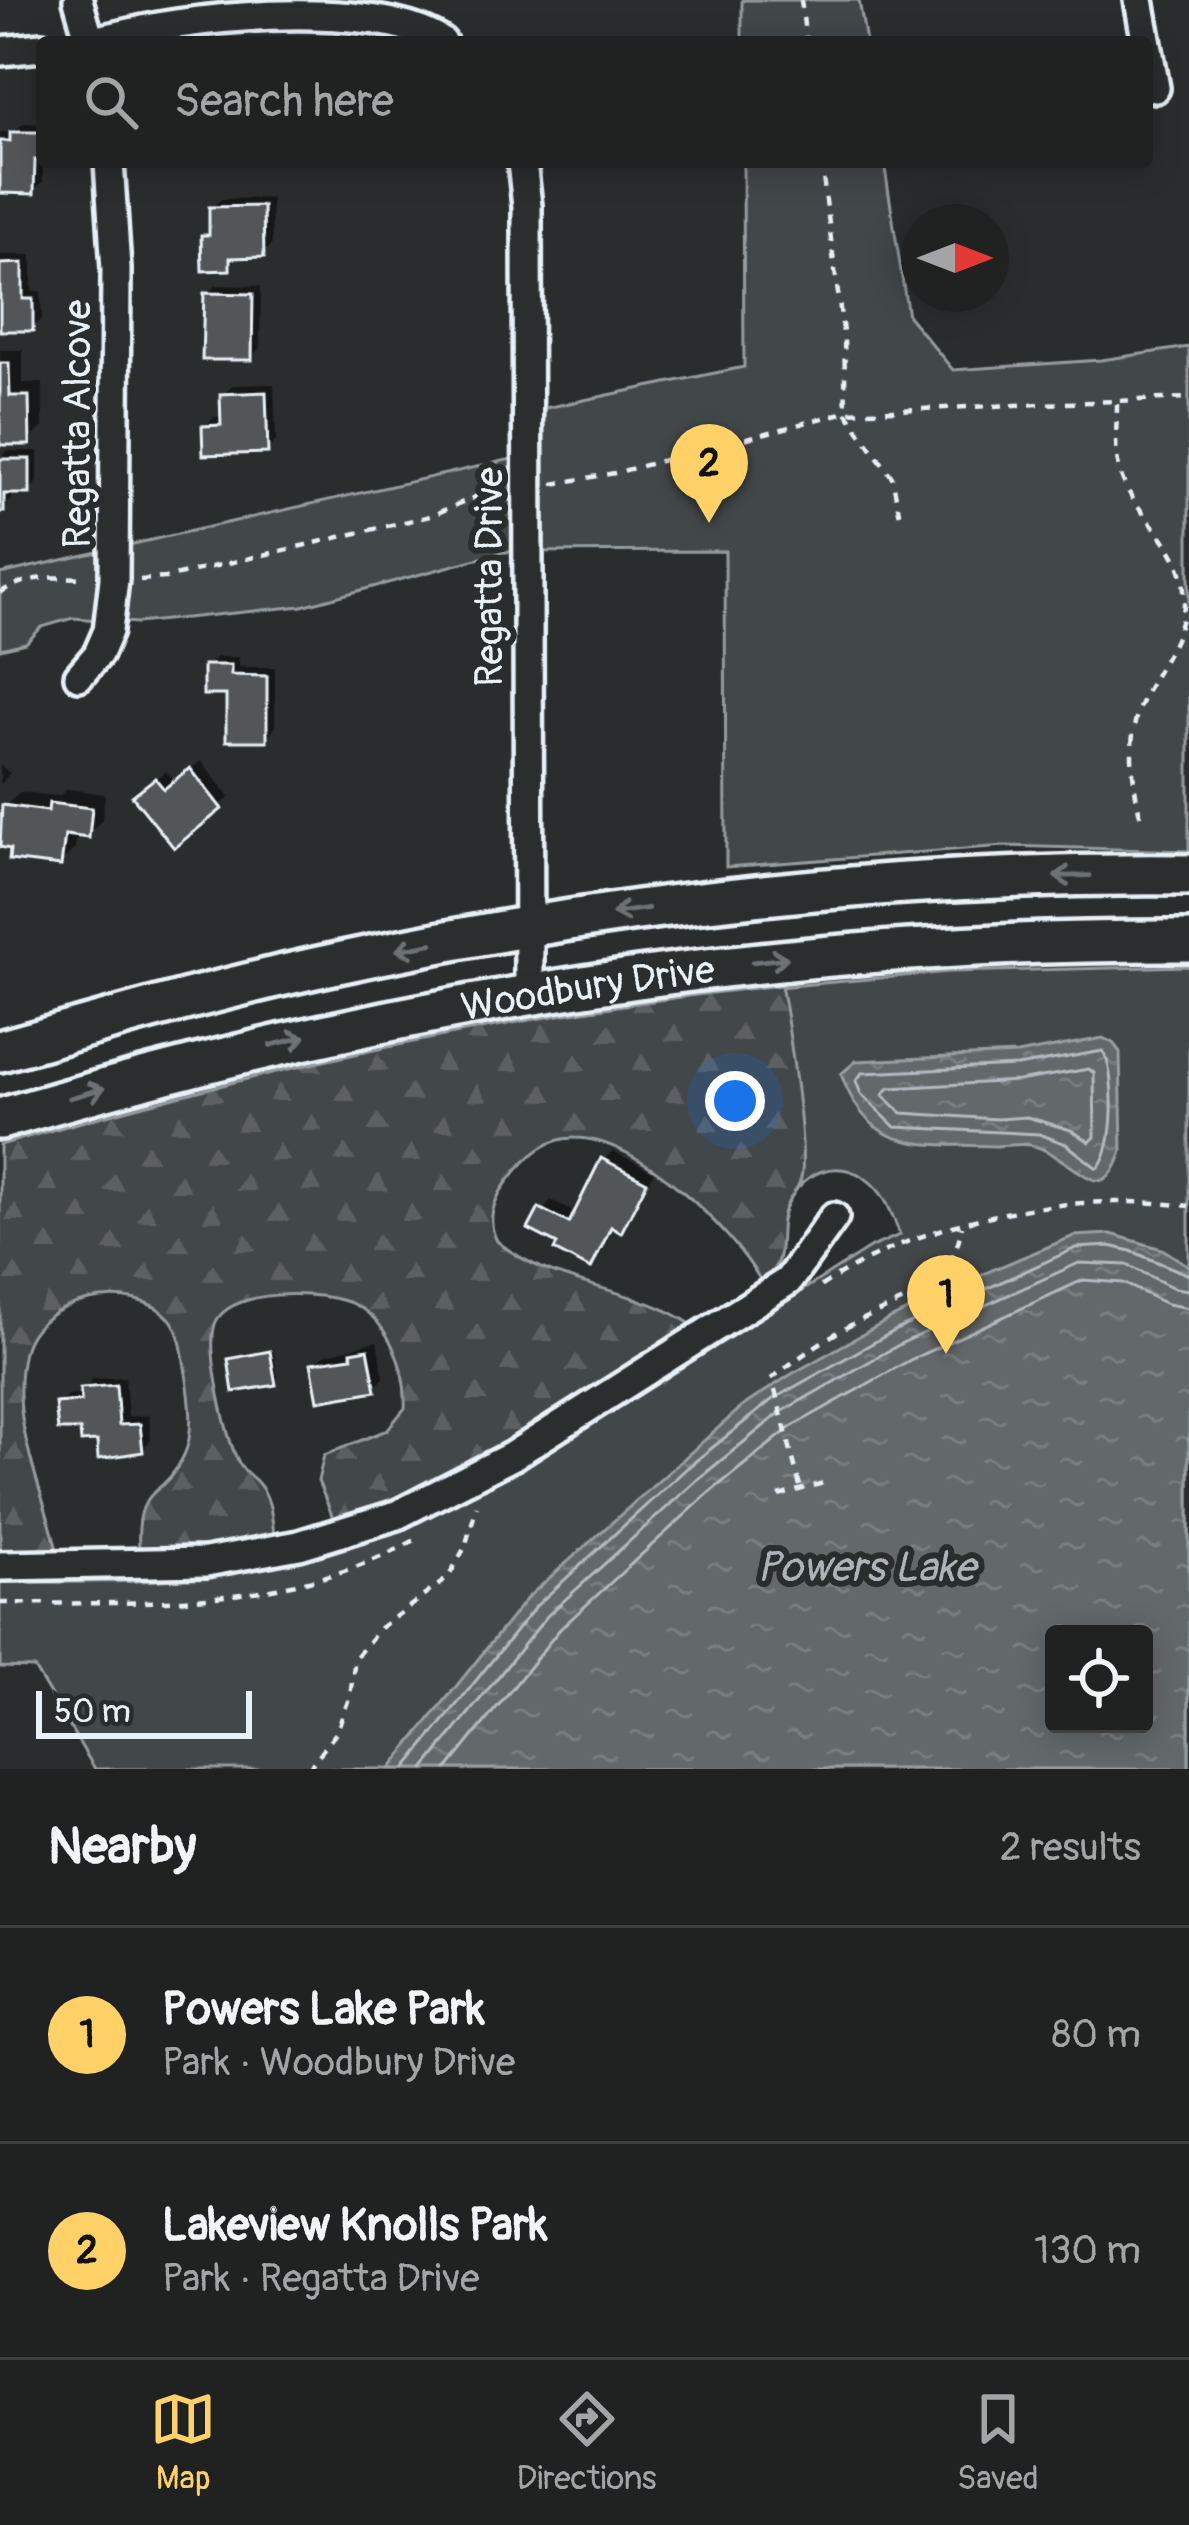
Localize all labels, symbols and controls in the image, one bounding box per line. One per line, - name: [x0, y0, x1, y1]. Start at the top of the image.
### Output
- search box: [36, 36, 1153, 168]
- icon: search: [78, 69, 144, 135]
- text: Search here: [174, 74, 394, 130]
- north arrow: [901, 204, 1009, 312]
- street label: Regatta Alcove: [53, 300, 102, 548]
- pin: 2: [670, 424, 748, 523]
- street label: Regatta Drive: [465, 467, 514, 687]
- one-way arrow: [1053, 865, 1092, 888]
- one-way arrow: [612, 900, 651, 923]
- one-way arrow: [395, 937, 434, 959]
- street label: Woodbury Drive: [457, 945, 717, 1032]
- one-way arrow: [750, 948, 789, 971]
- one-way arrow: [268, 1028, 306, 1051]
- your location: [705, 1071, 765, 1131]
- one-way arrow: [67, 1081, 105, 1103]
- pin: 1: [907, 1255, 985, 1354]
- water label: Powers Lake: [757, 1542, 980, 1594]
- map controls: [1045, 1625, 1153, 1733]
- button: locate: [1045, 1625, 1153, 1733]
- scale bar: [36, 1685, 252, 1738]
- text: 50 m: [54, 1691, 131, 1732]
- text: Nearby: [48, 1815, 196, 1879]
- text: 2 results: [1000, 1823, 1141, 1872]
- text: Powers Lake Park: [162, 1982, 485, 2038]
- text: 1: [79, 2010, 95, 2059]
- text: 80 m: [1052, 2010, 1141, 2059]
- text: Park · Woodbury Drive: [162, 2038, 515, 2087]
- text: Lakeview Knolls Park: [162, 2198, 548, 2254]
- text: 2: [76, 2226, 98, 2275]
- text: 130 m: [1034, 2226, 1141, 2275]
- text: Park · Regatta Drive: [162, 2254, 480, 2303]
- tab: Map: [150, 2386, 216, 2499]
- tab: Directions: [517, 2386, 657, 2499]
- tab: Saved: [957, 2386, 1039, 2499]

